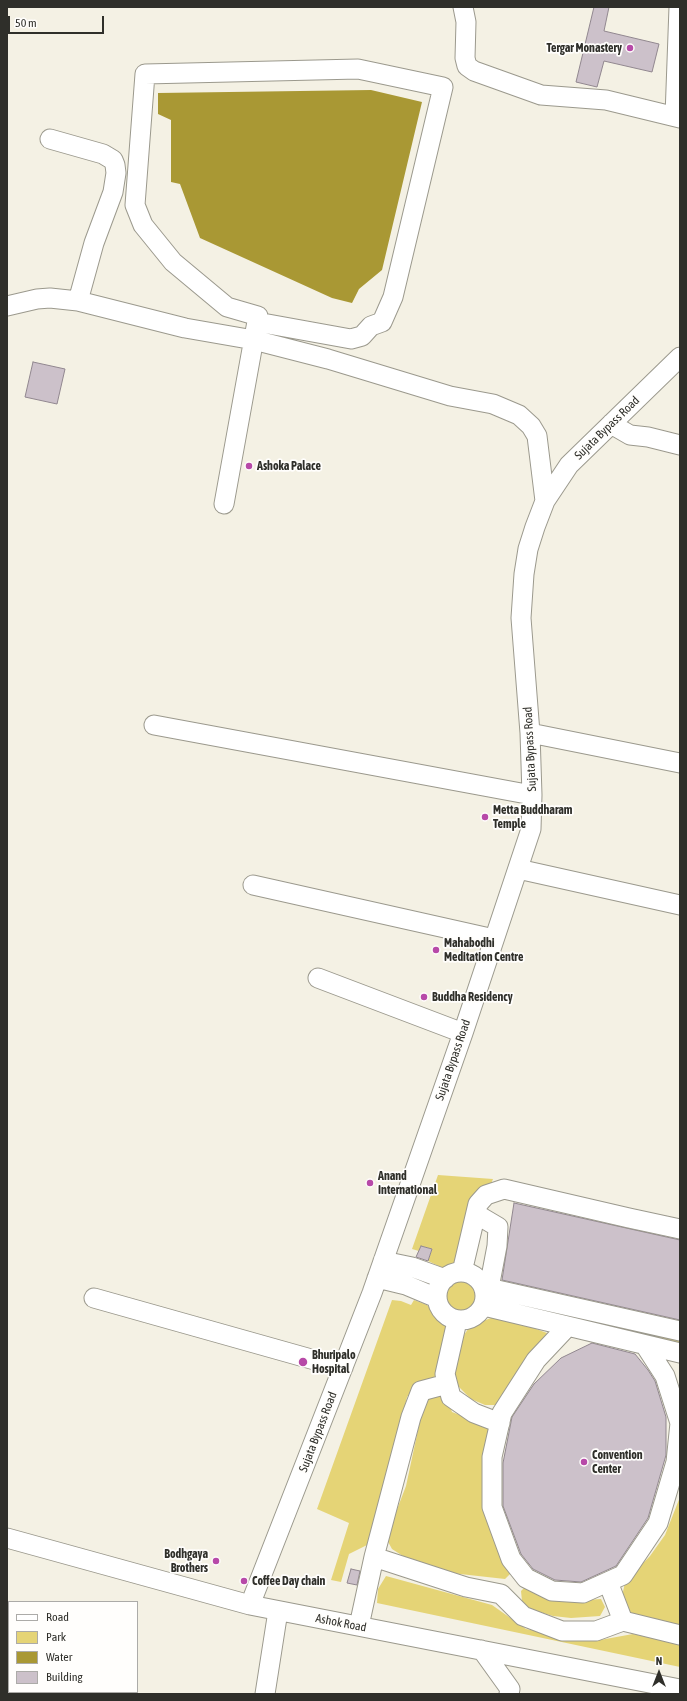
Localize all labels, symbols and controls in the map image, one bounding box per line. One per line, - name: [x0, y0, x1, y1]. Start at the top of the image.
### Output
- scale bar: [10, 8, 106, 34]
- text: 50 m: [15, 16, 37, 30]
- place label: Tergar Monastery: [547, 41, 622, 55]
- marker: Tergar Monastery: [625, 43, 635, 53]
- street label: Sujata Bypass Road: [572, 393, 642, 463]
- place label: Ashoka Palace: [257, 459, 321, 473]
- marker: Ashoka Palace: [244, 461, 254, 471]
- street label: Sujata Bypass Road: [521, 706, 539, 792]
- place label: Metta Buddharam Temple: [493, 803, 572, 831]
- marker: Metta Buddharam Temple: [480, 812, 490, 822]
- place label: Mahabodhi Meditation Centre: [444, 936, 523, 964]
- marker: Mahabodhi Meditation Centre: [431, 945, 441, 955]
- place label: Buddha Residency: [432, 990, 513, 1004]
- marker: Buddha Residency: [419, 992, 429, 1002]
- street label: Sujata Bypass Road: [432, 1018, 474, 1102]
- place label: Anand International: [378, 1169, 437, 1197]
- marker: Anand International: [365, 1178, 375, 1188]
- place label: Bhuripalo Hospital: [312, 1348, 356, 1376]
- marker: Bhuripalo Hospital: [297, 1356, 309, 1368]
- street label: Sujata Bypass Road: [296, 1390, 340, 1474]
- place label: Convention Center: [592, 1448, 643, 1476]
- marker: Convention Center: [579, 1457, 589, 1467]
- place label: Bodhgaya Brothers: [164, 1547, 208, 1575]
- marker: Bodhgaya Brothers: [211, 1556, 221, 1566]
- place label: Coffee Day chain: [252, 1574, 325, 1588]
- marker: Coffee Day chain: [239, 1576, 249, 1586]
- legend: [8, 1601, 138, 1693]
- text: Road: [46, 1610, 69, 1624]
- street label: Ashok Road: [314, 1611, 368, 1635]
- text: Park: [46, 1630, 66, 1644]
- text: Water: [46, 1650, 72, 1664]
- north arrow: [639, 1653, 679, 1693]
- text: N: [656, 1655, 662, 1667]
- text: Building: [46, 1670, 83, 1684]

